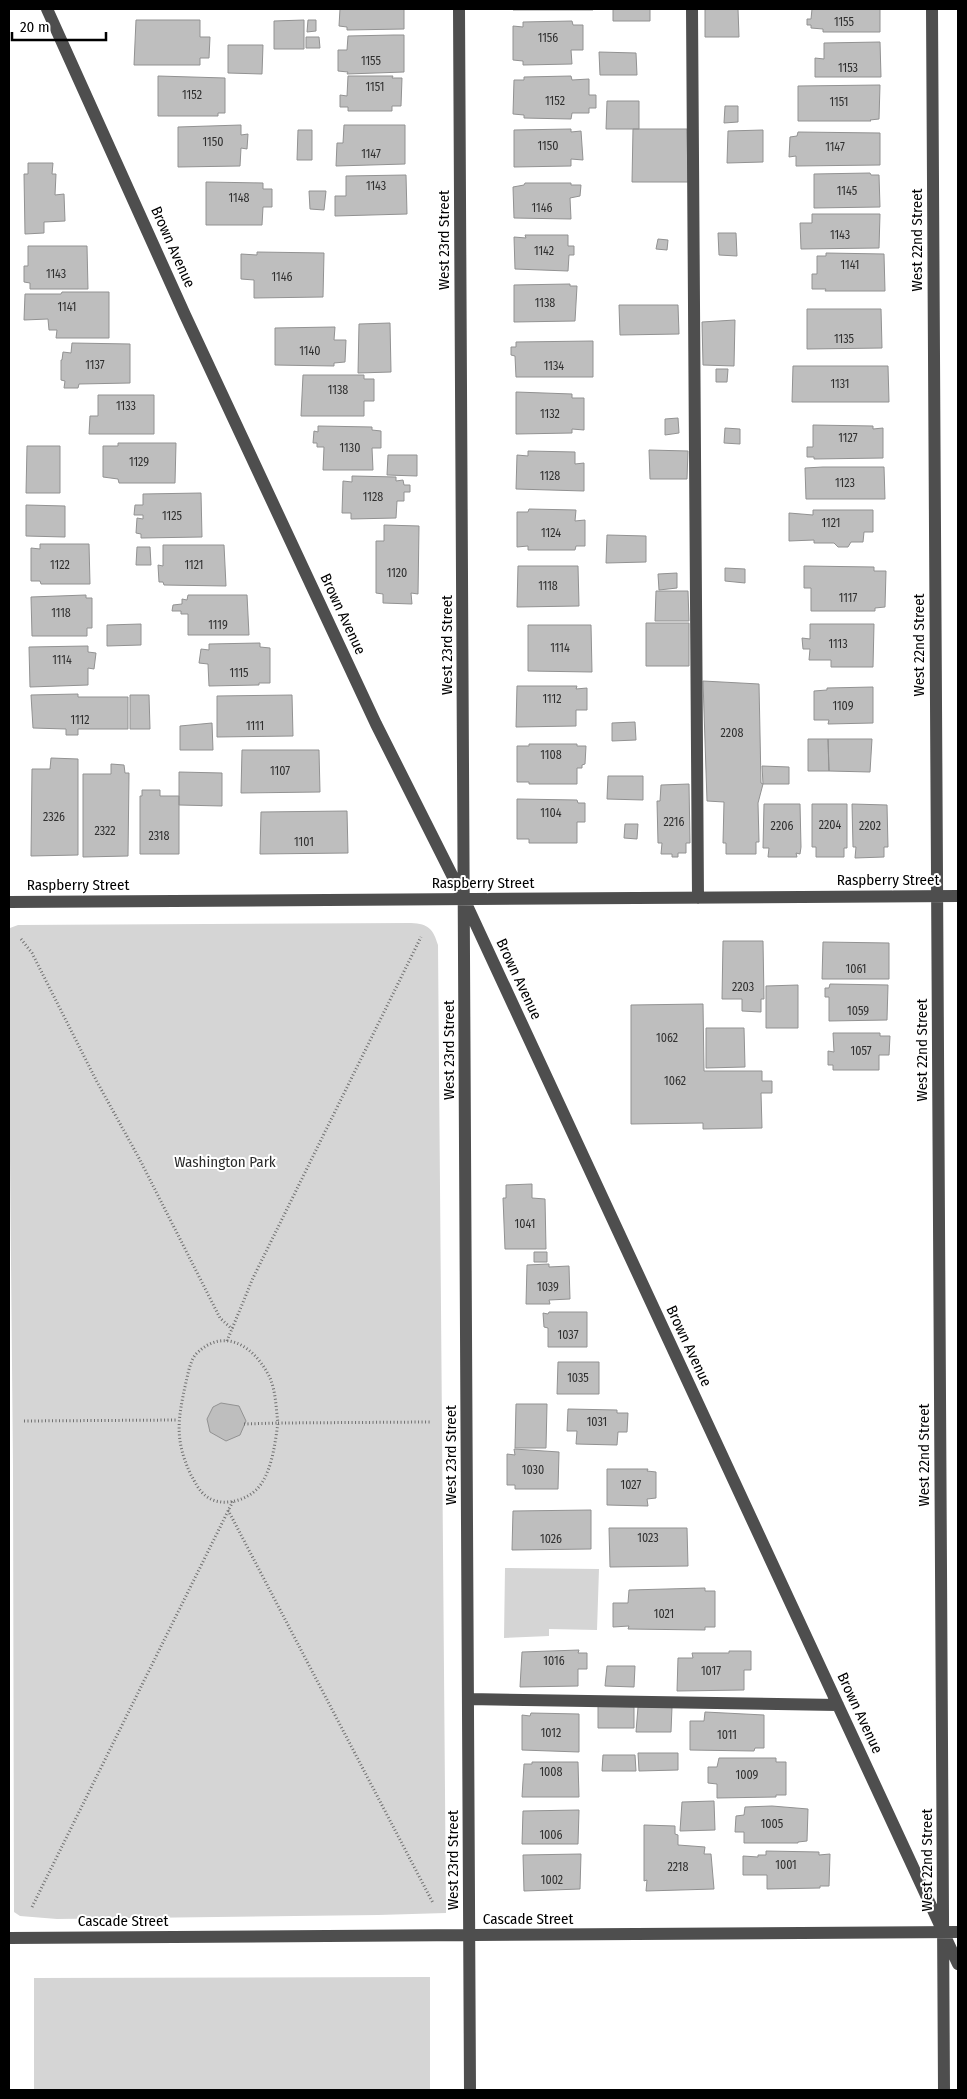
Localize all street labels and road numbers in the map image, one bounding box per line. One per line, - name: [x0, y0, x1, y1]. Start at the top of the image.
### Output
- street label: West 22nd Street: [908, 188, 926, 291]
- street label: West 23rd Street: [435, 190, 453, 290]
- street label: Brown Avenue: [147, 203, 199, 291]
- street label: Brown Avenue: [316, 571, 370, 657]
- street label: West 22nd Street: [910, 593, 928, 696]
- street label: West 23rd Street: [438, 595, 456, 695]
- street label: Raspberry Street: [837, 871, 939, 889]
- street label: Raspberry Street: [432, 874, 534, 892]
- street label: Raspberry Street: [27, 876, 129, 894]
- street label: Brown Avenue: [492, 936, 546, 1022]
- street label: West 22nd Street: [913, 998, 931, 1101]
- street label: West 23rd Street: [440, 1000, 458, 1100]
- street label: Brown Avenue: [662, 1303, 716, 1389]
- street label: West 22nd Street: [915, 1403, 933, 1506]
- street label: West 23rd Street: [442, 1405, 460, 1505]
- street label: Brown Avenue: [833, 1670, 887, 1756]
- street label: West 22nd Street: [918, 1808, 936, 1911]
- street label: West 23rd Street: [444, 1810, 462, 1910]
- street label: Cascade Street: [483, 1910, 573, 1928]
- street label: Cascade Street: [78, 1912, 168, 1930]

